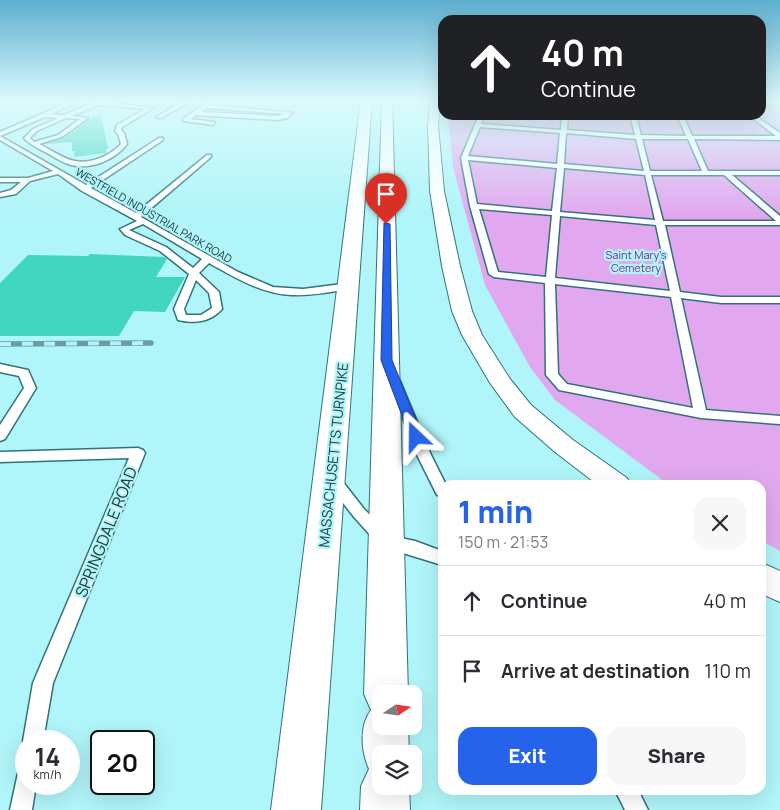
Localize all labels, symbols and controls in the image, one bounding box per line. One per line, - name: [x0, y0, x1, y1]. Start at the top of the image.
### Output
- text: 40 m: [541, 29, 624, 77]
- icon: ahead: [458, 35, 523, 100]
- text: Continue: [541, 74, 636, 104]
- street label: WESTFIELD INDUSTRIAL PARK ROAD: [73, 164, 235, 266]
- pin: [365, 173, 407, 224]
- icon: arrive: [372, 180, 400, 208]
- park label: Saint Mary's Cemetery: [606, 247, 667, 275]
- street label: MASSACHUSETTS TURNPIKE: [314, 362, 352, 548]
- position arrow: [389, 410, 441, 462]
- street label: SPRINGDALE ROAD: [70, 463, 142, 600]
- text: 1 min: [458, 491, 533, 532]
- button: close: [694, 497, 746, 549]
- text: 150 m · 21:53: [458, 531, 548, 553]
- icon: ahead: [458, 587, 486, 615]
- text: Continue: [501, 588, 587, 614]
- text: 40 m: [703, 588, 746, 614]
- icon: arrive: [458, 657, 486, 685]
- text: Arrive at destination: [501, 658, 690, 684]
- text: 110 m: [705, 658, 751, 684]
- north arrow: [372, 685, 422, 735]
- map controls: [372, 685, 422, 795]
- button: Exit: [458, 727, 597, 785]
- button: Share: [607, 727, 746, 785]
- speed limit sign: 20: [90, 730, 155, 795]
- text: 14: [34, 739, 61, 774]
- button: layers: [372, 745, 422, 795]
- text: km/h: [34, 766, 61, 783]

